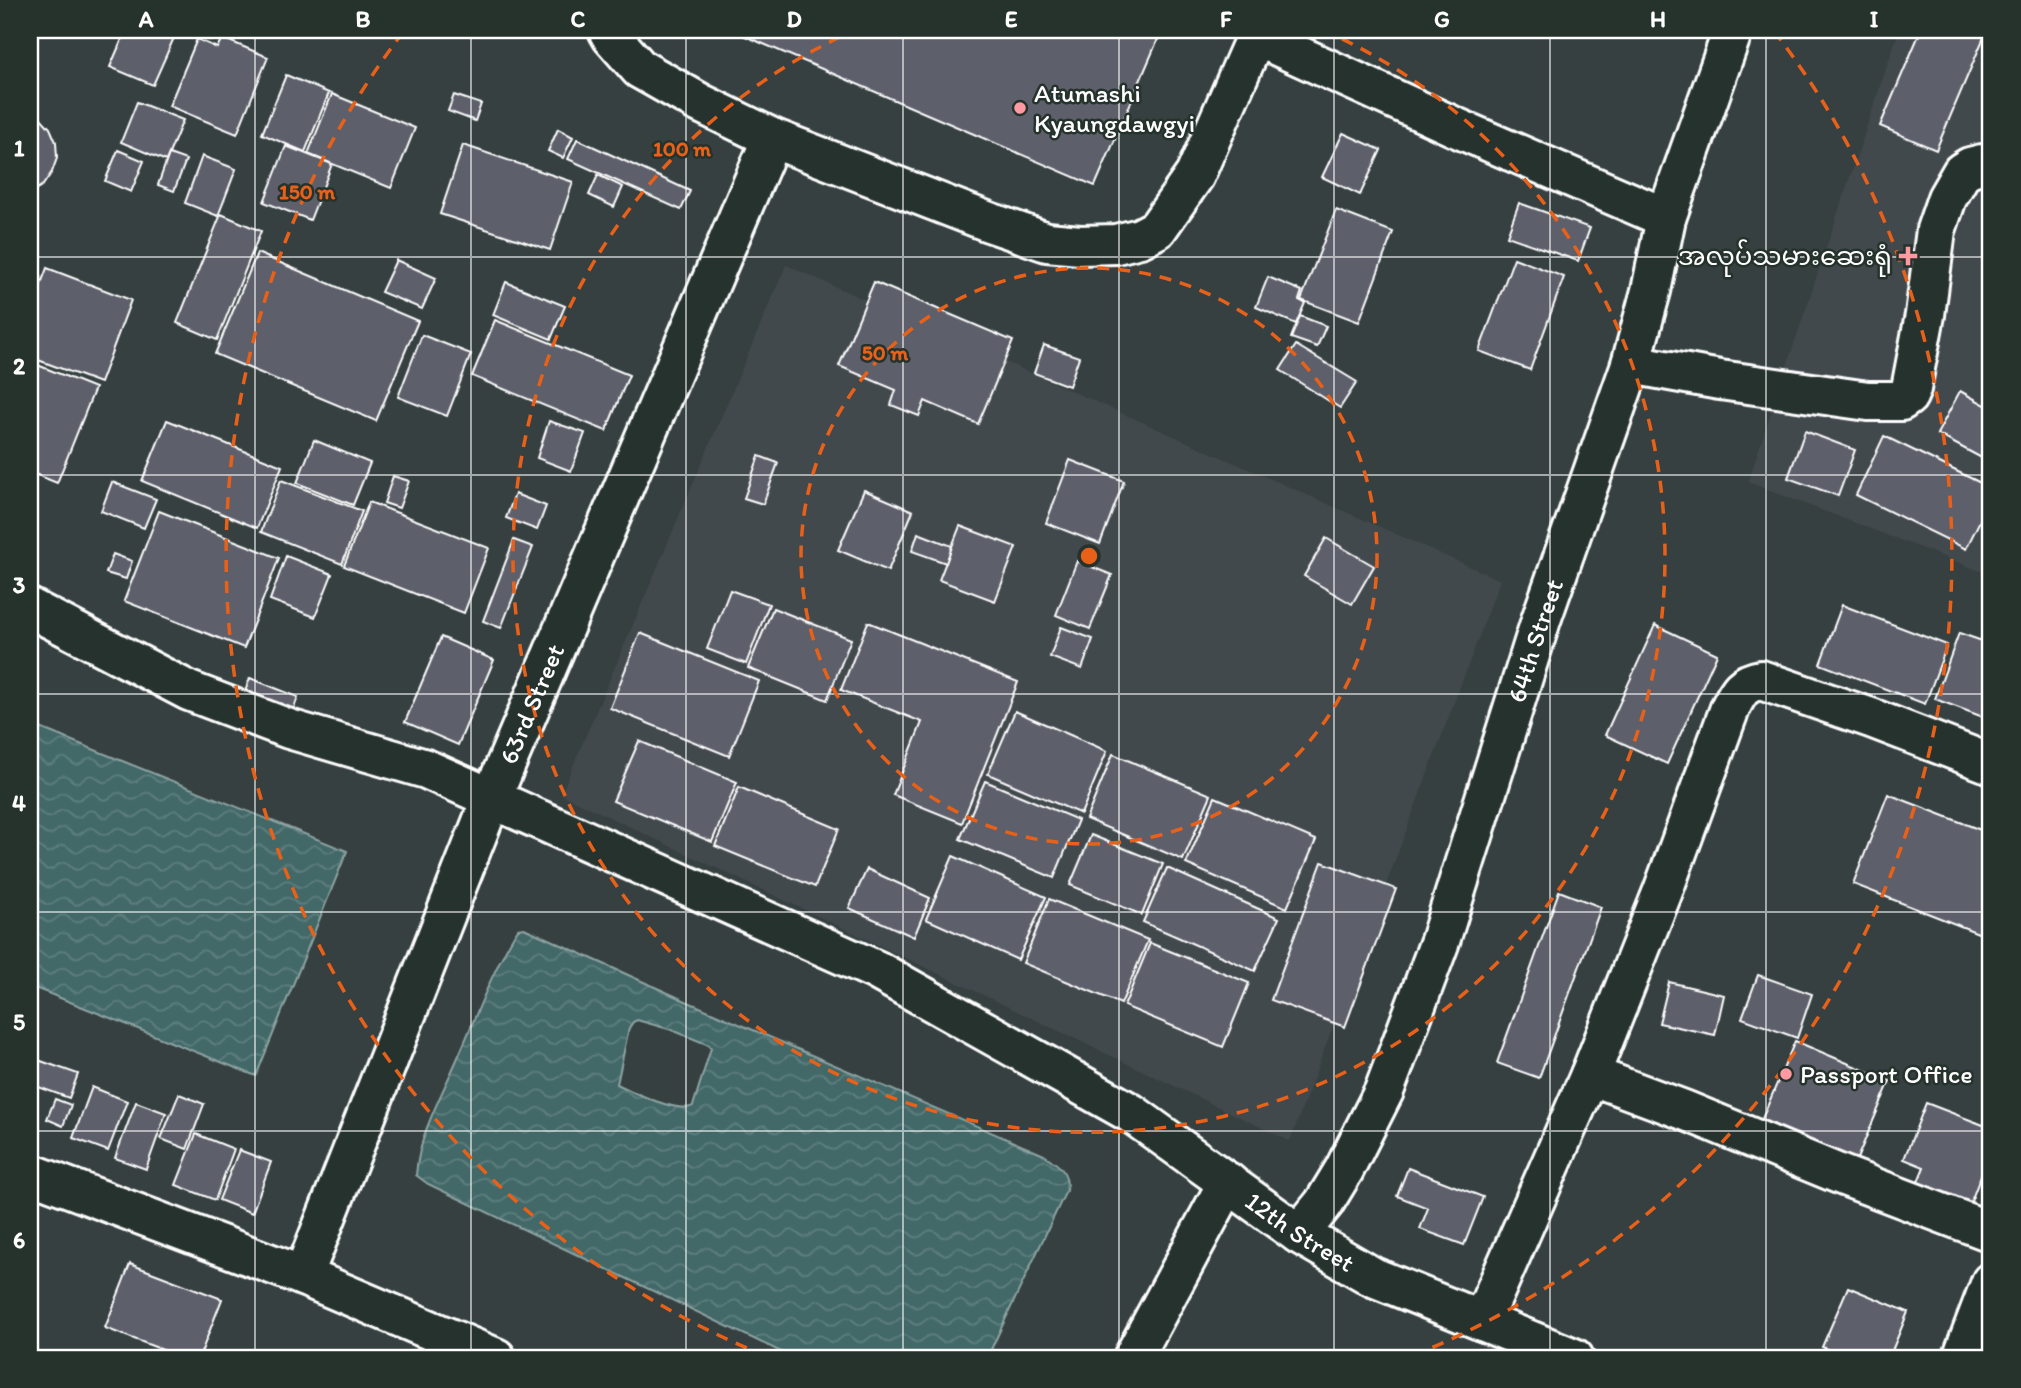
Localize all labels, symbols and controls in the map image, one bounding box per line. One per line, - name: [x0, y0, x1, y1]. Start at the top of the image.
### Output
- text: A: [138, 5, 154, 33]
- text: B: [356, 5, 371, 33]
- text: C: [571, 5, 586, 33]
- text: D: [786, 5, 802, 33]
- text: E: [1005, 5, 1018, 33]
- text: F: [1220, 5, 1233, 33]
- text: G: [1434, 5, 1450, 33]
- text: H: [1650, 5, 1666, 33]
- text: I: [1870, 5, 1879, 33]
- place label: Atumashi Kyaungdawgyi: [1034, 77, 1195, 139]
- marker: Atumashi Kyaungdawgyi: [1012, 100, 1028, 116]
- text: 1: [14, 134, 25, 162]
- text: 100 m: [653, 136, 711, 161]
- text: 150 m: [279, 179, 335, 204]
- place label: အလုပ်သမားဆေးရုံ: [1678, 239, 1892, 277]
- marker: အလုပ်သမားဆေးရုံ: [1898, 246, 1918, 266]
- text: 50 m: [862, 340, 909, 365]
- text: 2: [13, 352, 26, 380]
- centre of rings: [1077, 544, 1101, 568]
- text: 3: [13, 571, 26, 599]
- street label: 64th Street: [1500, 575, 1570, 706]
- street label: 63rd Street: [492, 639, 571, 769]
- text: 4: [12, 789, 26, 817]
- text: 5: [13, 1008, 25, 1036]
- place label: Passport Office: [1800, 1058, 1973, 1090]
- marker: Passport Office: [1778, 1066, 1794, 1082]
- street label: 12th Street: [1239, 1185, 1361, 1279]
- text: 6: [13, 1226, 25, 1254]

